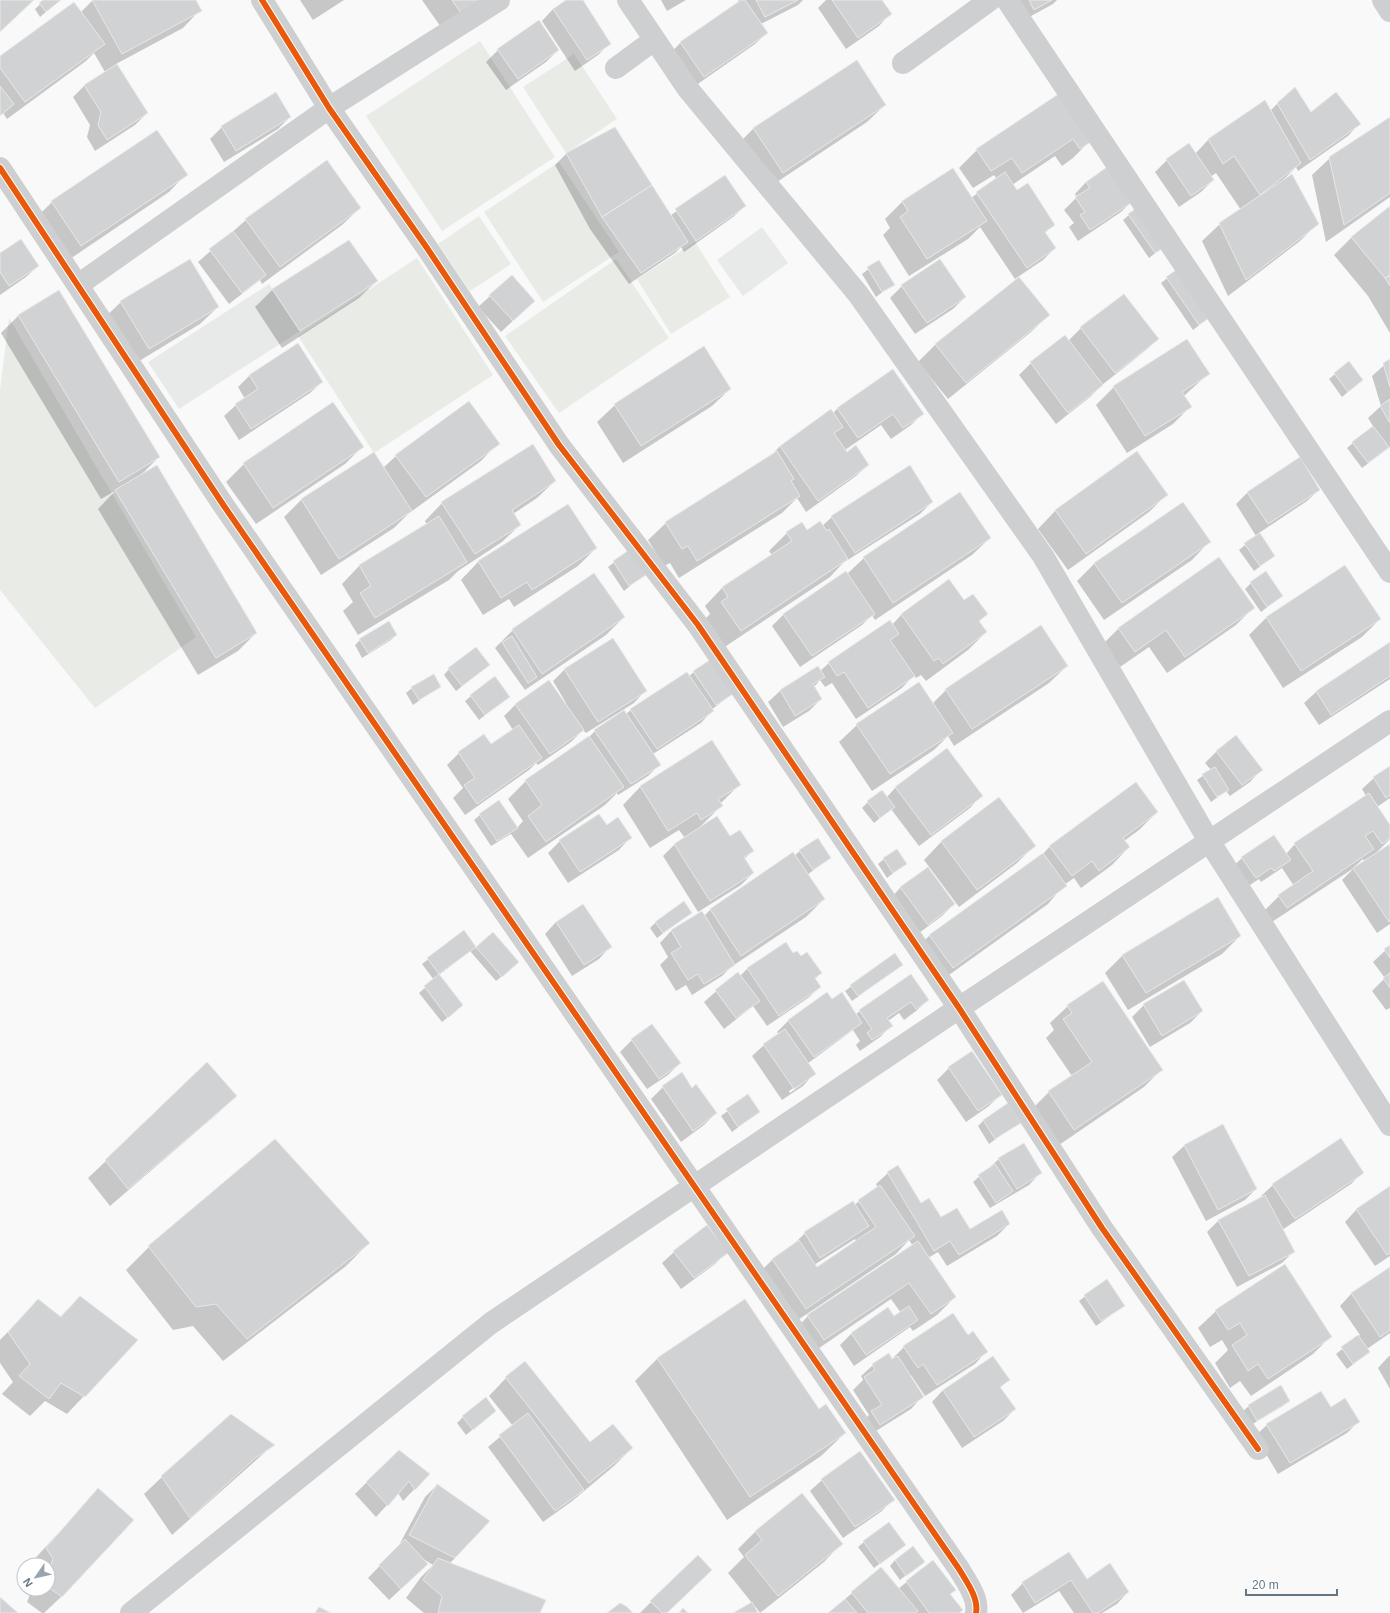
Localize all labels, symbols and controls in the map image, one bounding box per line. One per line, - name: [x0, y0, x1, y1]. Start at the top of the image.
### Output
- north arrow: [16, 1557, 56, 1597]
- scale bar: [1246, 1571, 1337, 1597]
- text: N: [20, 1576, 35, 1589]
- text: 20 m: [1252, 1578, 1279, 1592]

